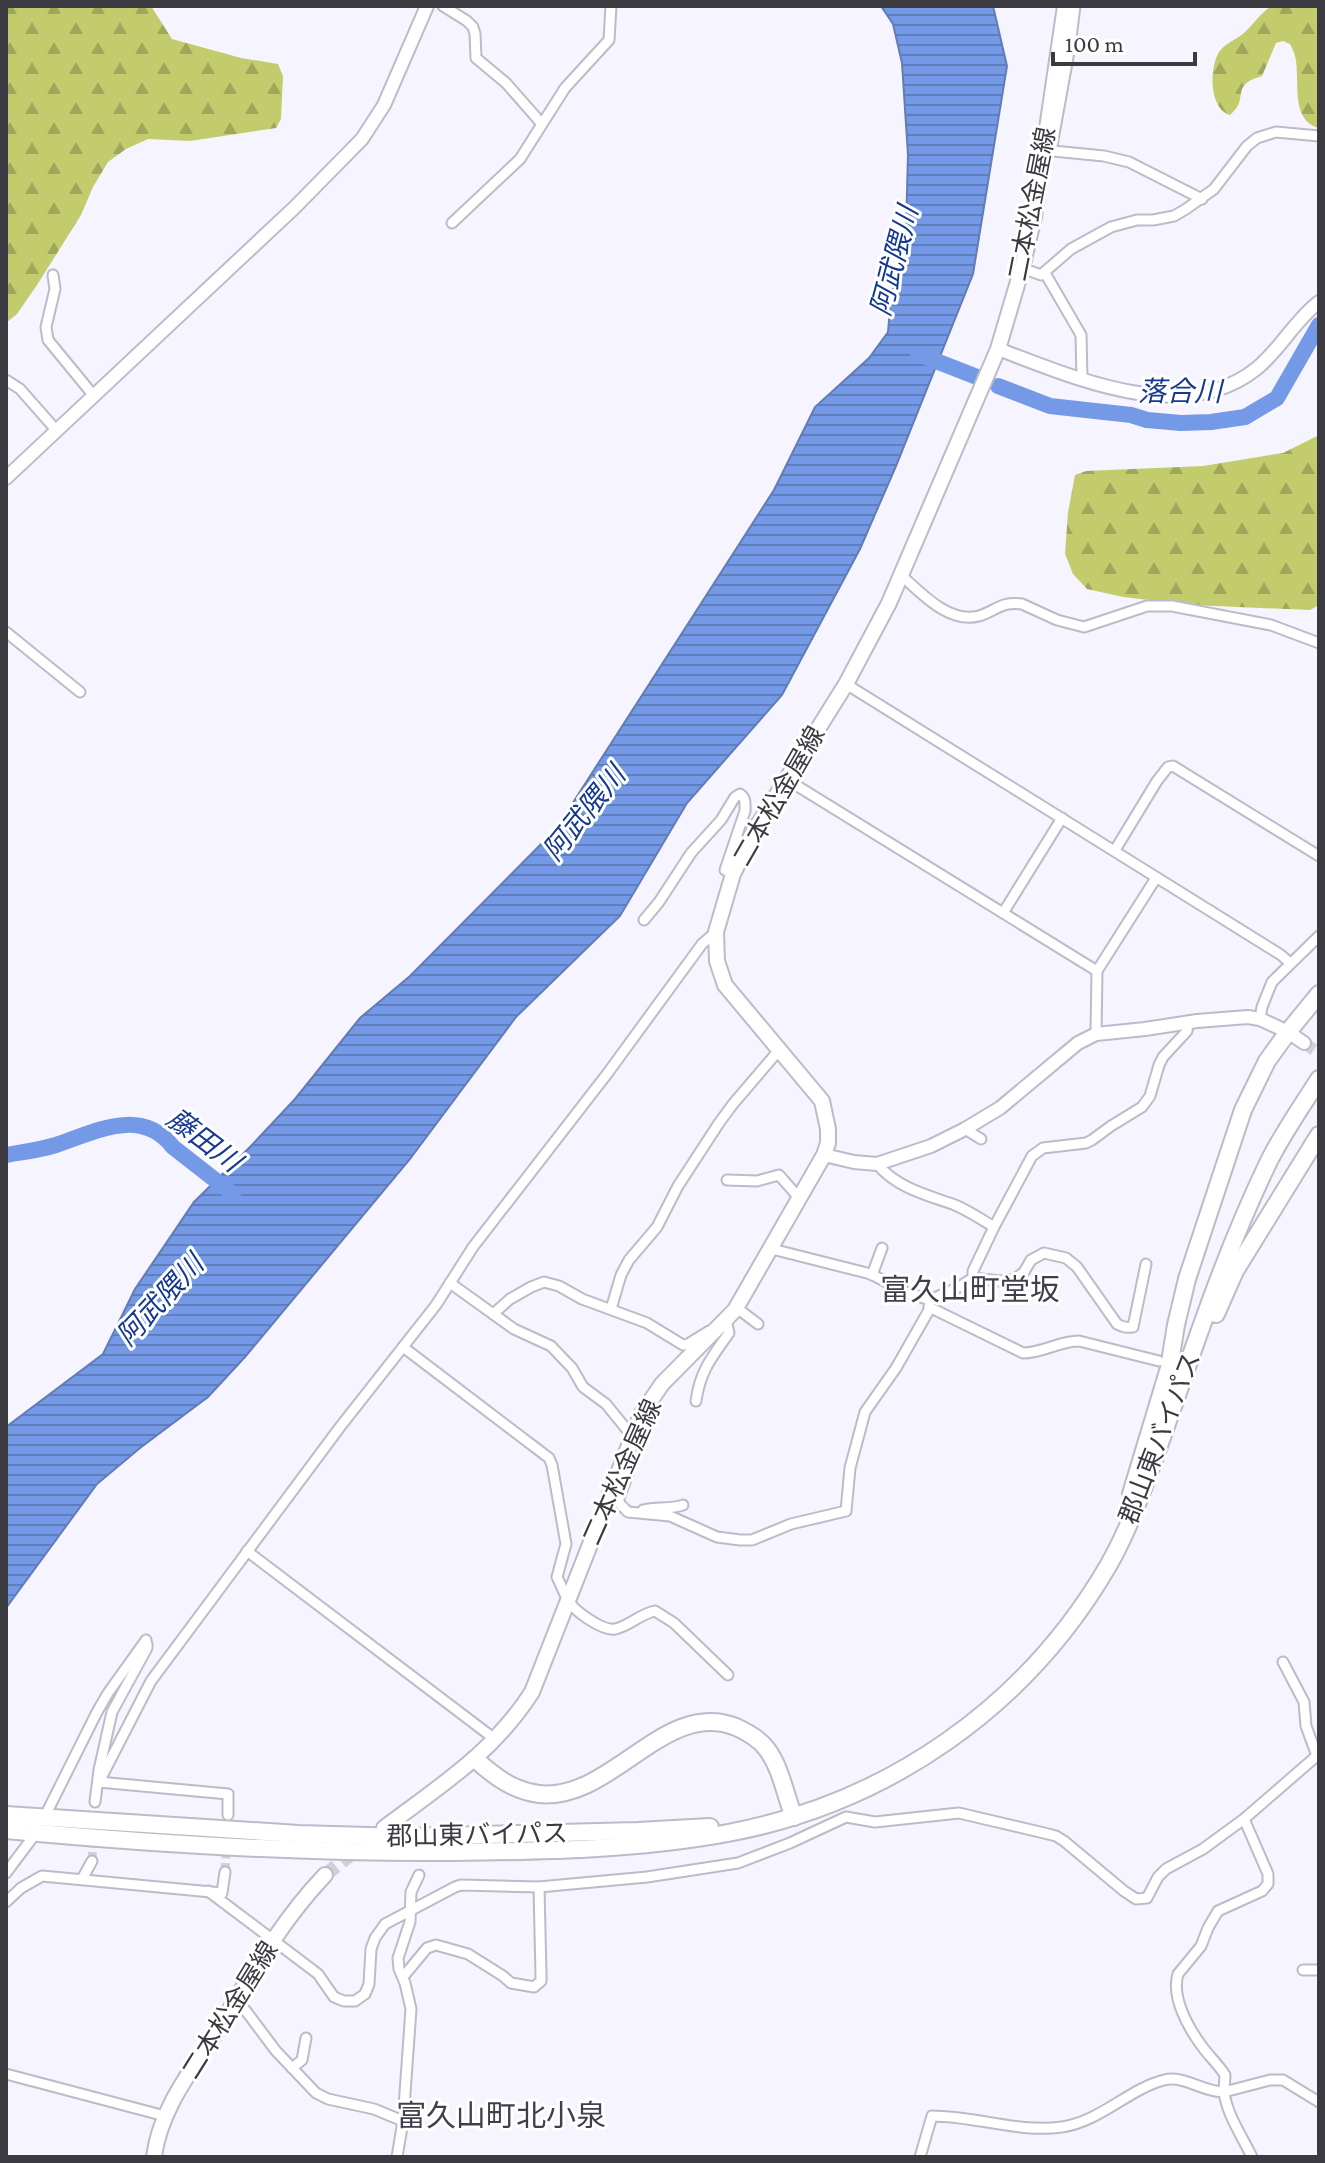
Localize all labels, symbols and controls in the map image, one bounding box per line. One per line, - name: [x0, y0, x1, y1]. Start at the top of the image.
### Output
- scale bar: [1053, 16, 1195, 66]
- text: 100 m: [1065, 30, 1124, 57]
- street label: 二本松金屋線: [1003, 125, 1061, 283]
- water label: 阿武隈川: [865, 200, 924, 319]
- water label: 落合川: [1138, 376, 1225, 407]
- street label: 二本松金屋線: [727, 721, 831, 871]
- water label: 阿武隈川: [537, 757, 633, 866]
- water label: 藤田川: [161, 1102, 249, 1179]
- water label: 阿武隈川: [110, 1246, 212, 1352]
- district label: 富久山町堂坂: [880, 1273, 1060, 1306]
- street label: 郡山東バイパス: [1114, 1348, 1206, 1528]
- street label: 二本松金屋線: [577, 1395, 667, 1549]
- street label: 郡山東バイパス: [386, 1819, 568, 1851]
- street label: 二本松金屋線: [176, 1936, 284, 2084]
- district label: 富久山町北小泉: [396, 2099, 606, 2132]

